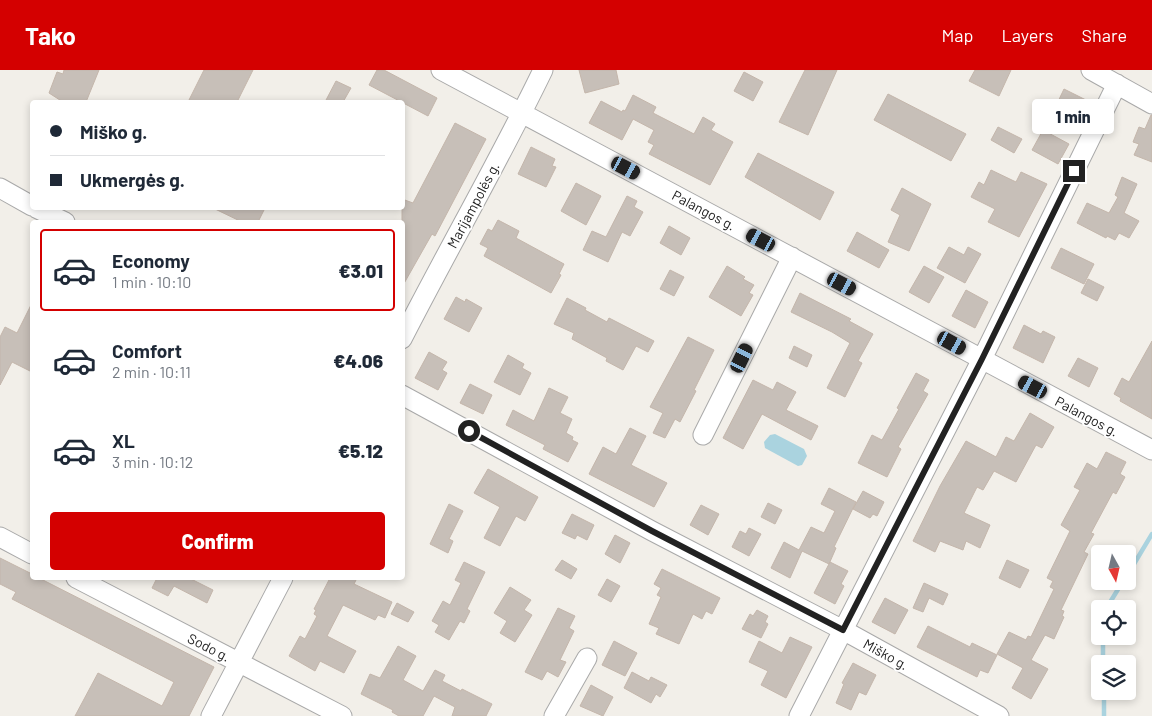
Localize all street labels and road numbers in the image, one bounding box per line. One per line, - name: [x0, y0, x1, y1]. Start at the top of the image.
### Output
- street label: Marijampolės g.: [443, 159, 503, 251]
- street label: Palangos g.: [669, 186, 739, 234]
- street label: Palangos g.: [1052, 392, 1122, 440]
- street label: Sodo g.: [185, 629, 233, 665]
- street label: Miško g.: [860, 635, 912, 673]

